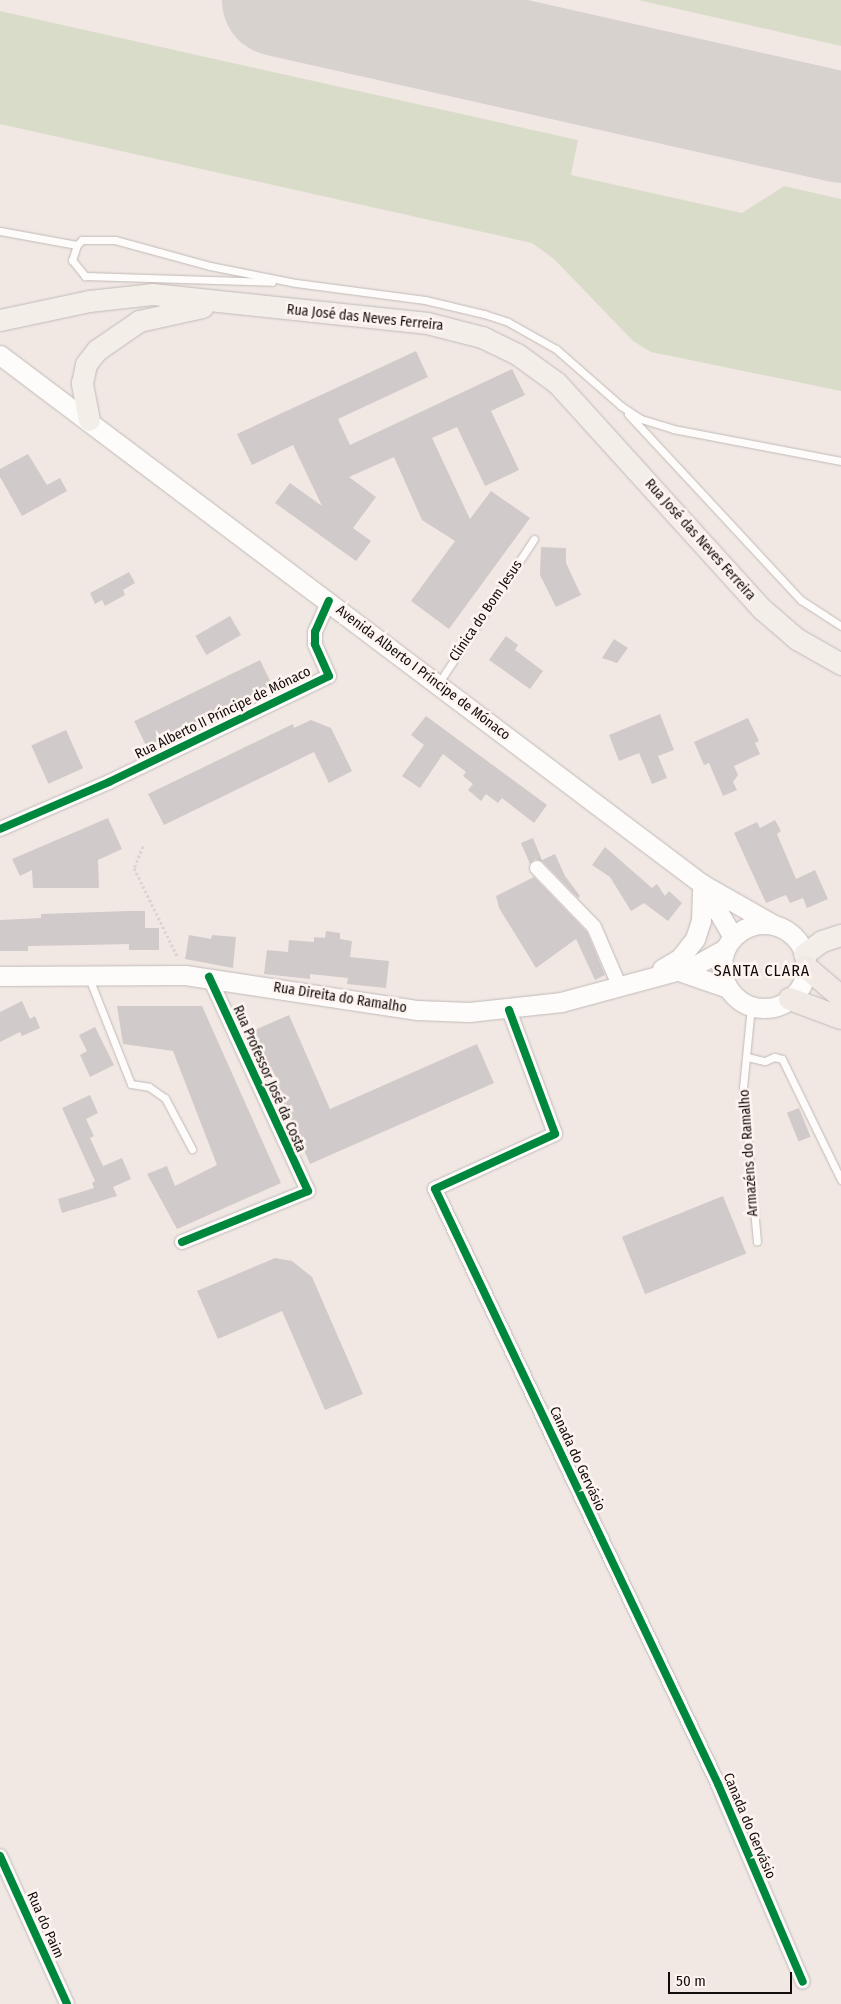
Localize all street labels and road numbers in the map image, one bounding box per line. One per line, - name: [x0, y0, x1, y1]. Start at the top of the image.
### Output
- street label: Rua José das Neves Ferreira: [286, 301, 444, 335]
- street label: Rua José das Neves Ferreira: [641, 476, 759, 604]
- street label: Clínica do Bom Jesus: [446, 557, 526, 665]
- street label: Avenida Alberto I Príncipe de Mónaco: [333, 602, 513, 744]
- street label: Rua Alberto II Príncipe de Mónaco: [132, 663, 314, 763]
- street label: Rua Direita do Ramalho: [272, 979, 408, 1017]
- street label: Rua Professor José da Costa: [229, 1003, 309, 1155]
- street label: Armazéns do Ramalho: [736, 1089, 762, 1217]
- street label: Canada do Gervásio: [545, 1404, 609, 1514]
- street label: Canada do Gervásio: [719, 1771, 779, 1881]
- street label: Rua do Paim: [23, 1889, 67, 1961]

